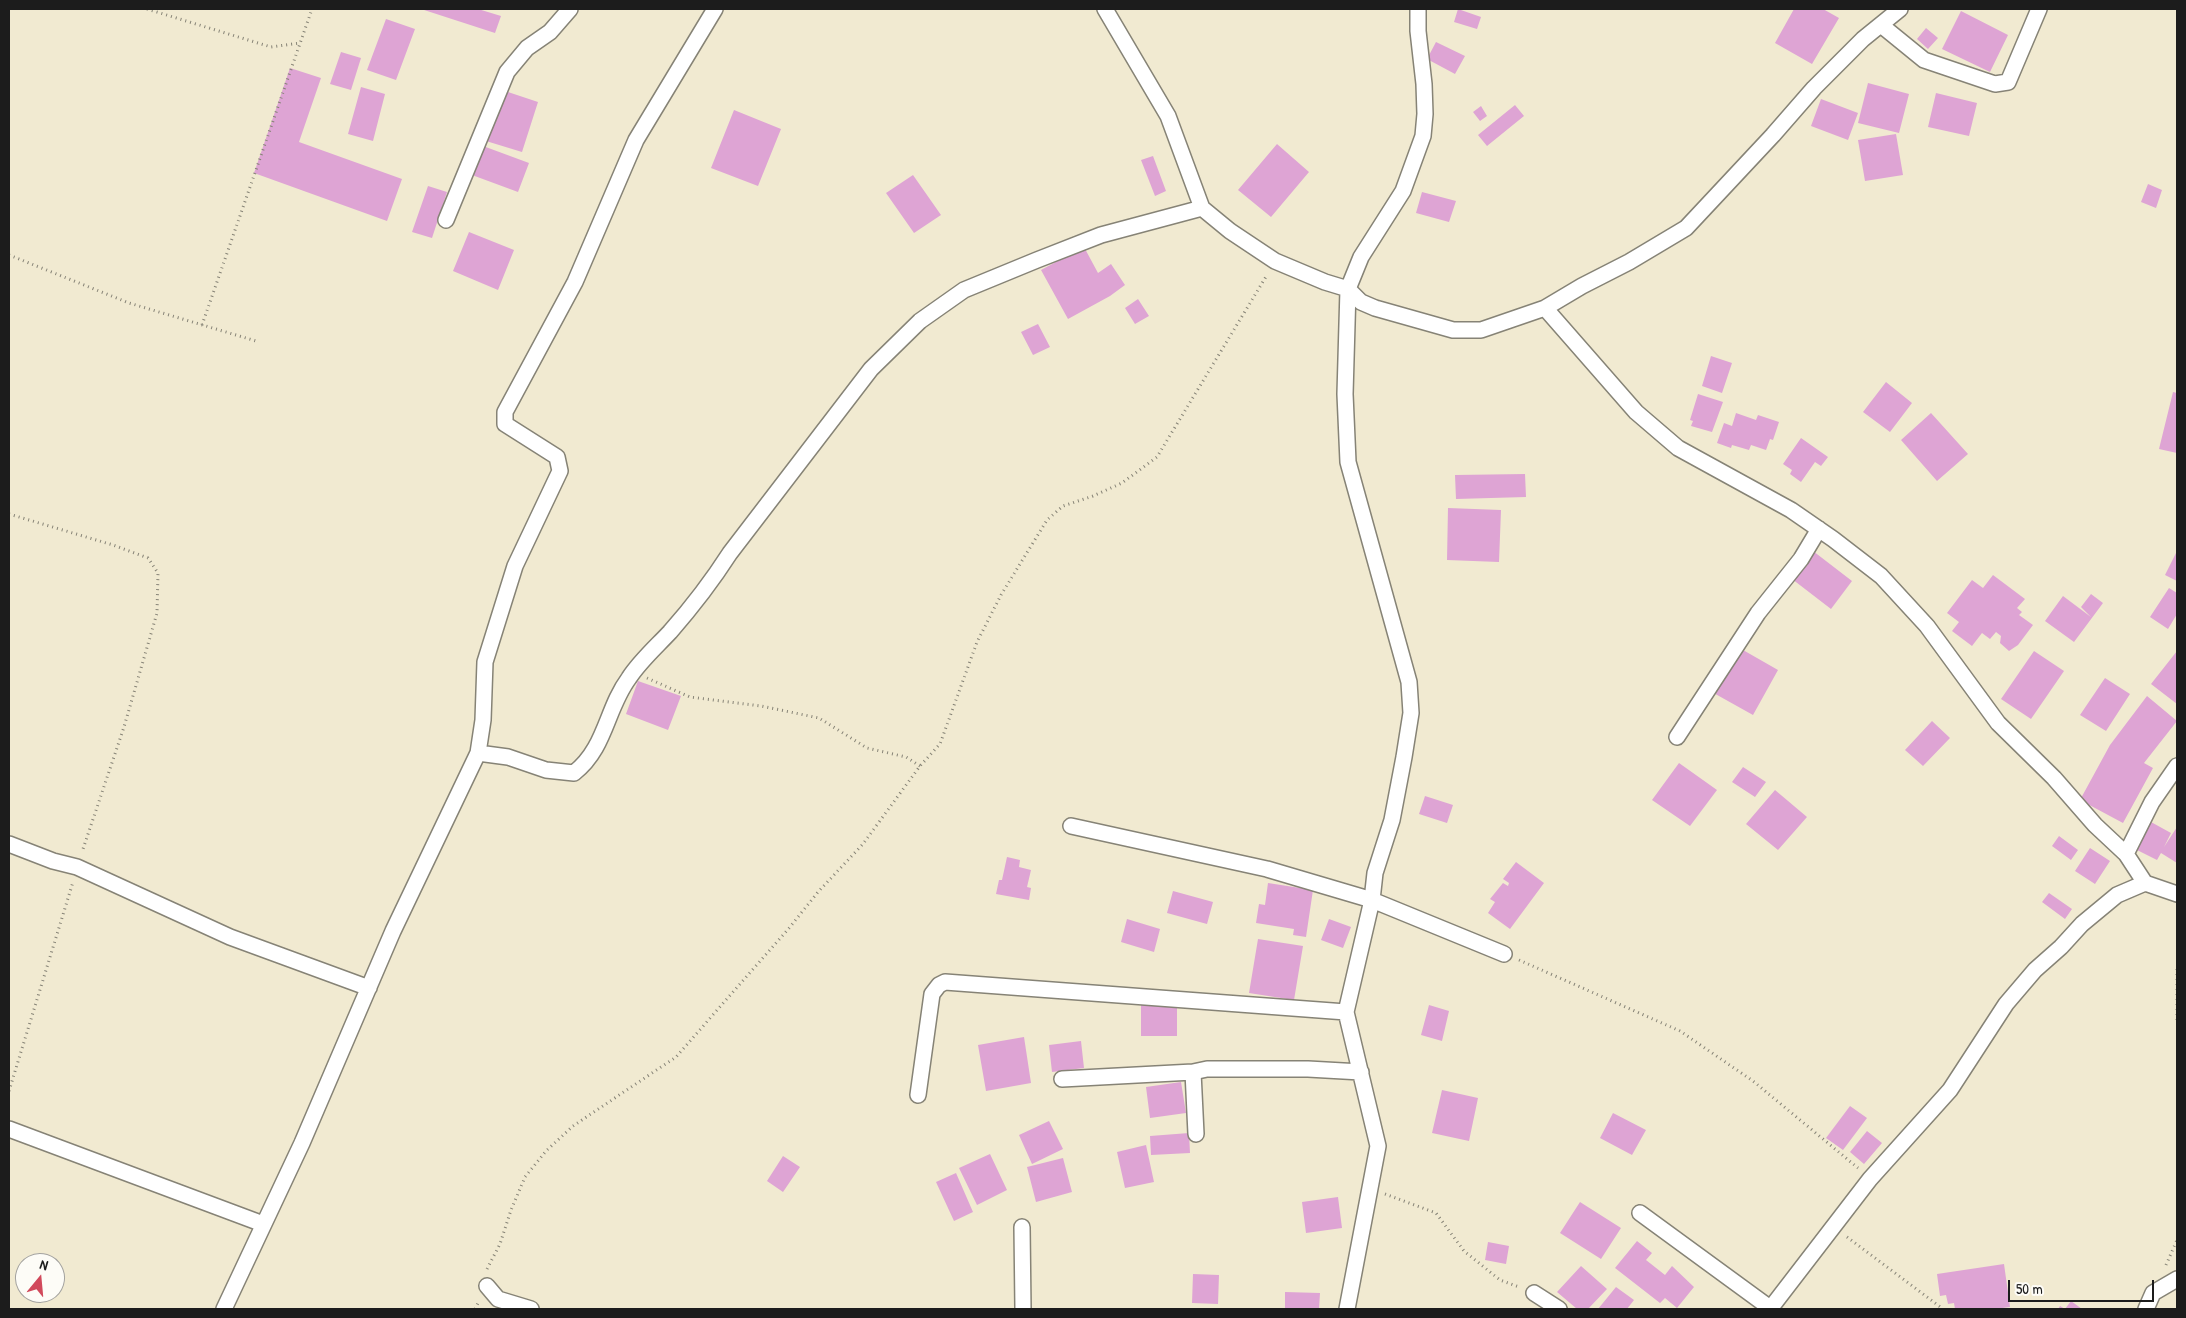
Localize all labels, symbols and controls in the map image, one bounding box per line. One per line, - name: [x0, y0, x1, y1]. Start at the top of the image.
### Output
- north arrow: [15, 1253, 65, 1303]
- text: N: [38, 1254, 51, 1274]
- scale bar: [2011, 1270, 2157, 1302]
- text: 50 m: [2016, 1278, 2043, 1299]

